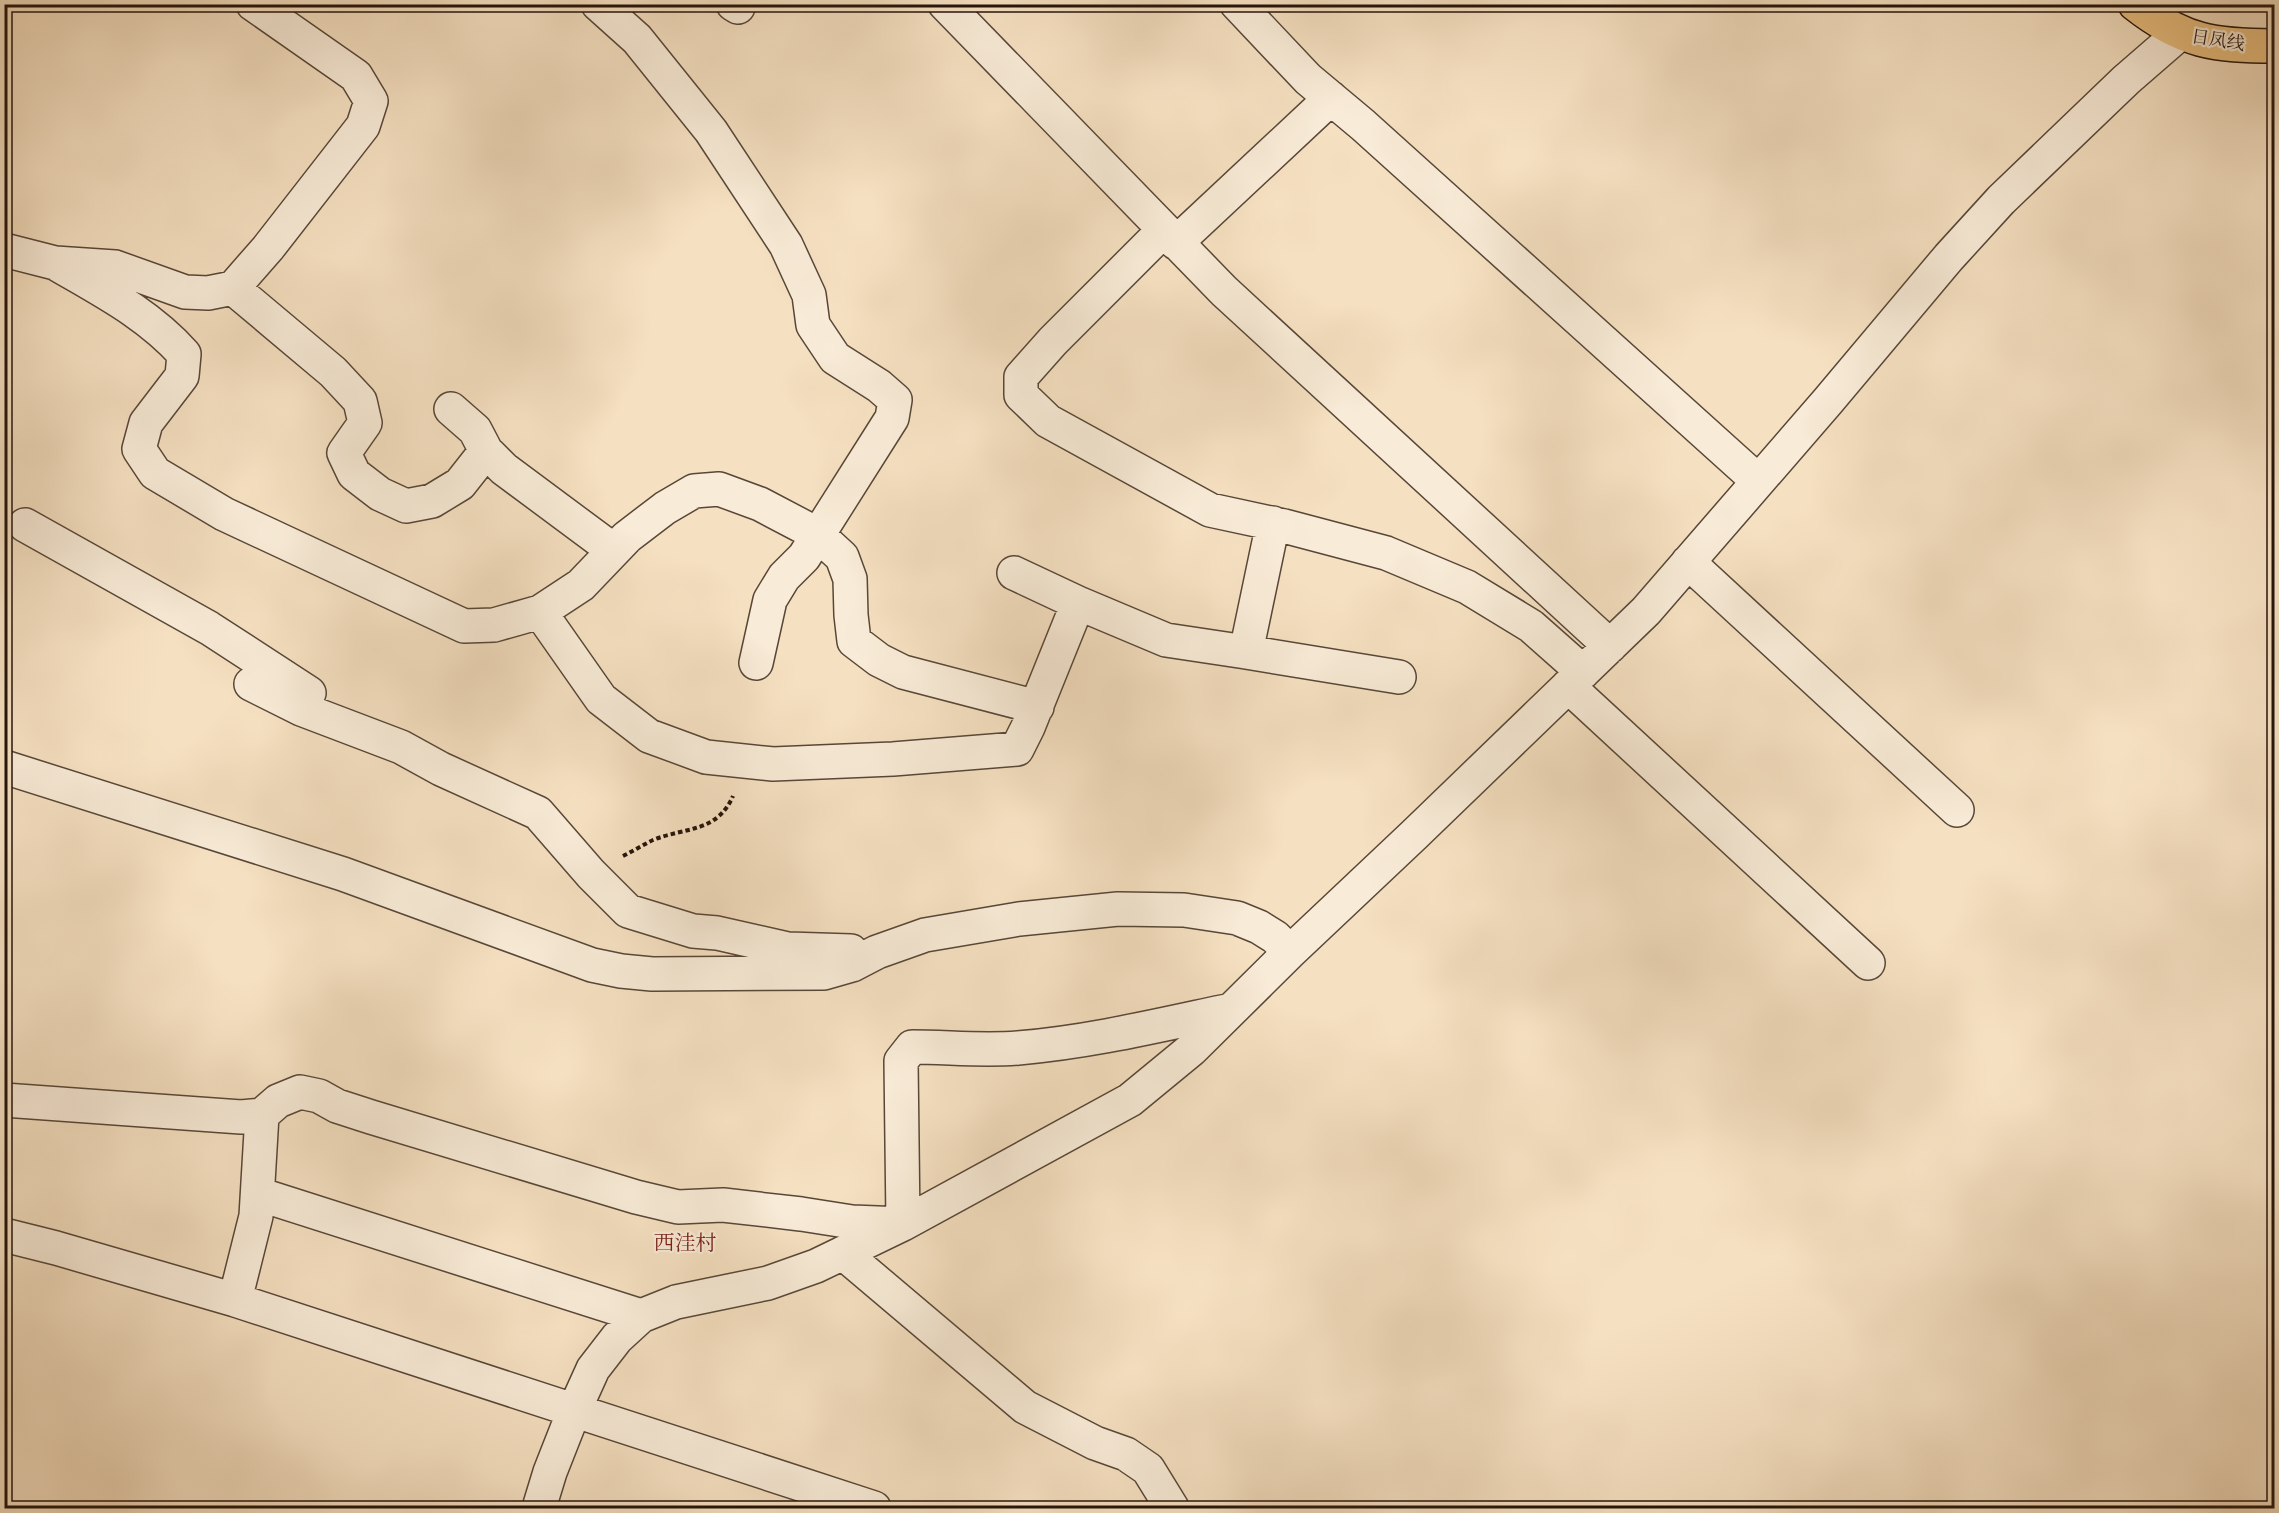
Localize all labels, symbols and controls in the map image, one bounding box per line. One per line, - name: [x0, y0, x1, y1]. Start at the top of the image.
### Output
- street label: 日凤线: [2189, 24, 2247, 57]
- district label: 西洼村: [654, 1229, 717, 1258]

